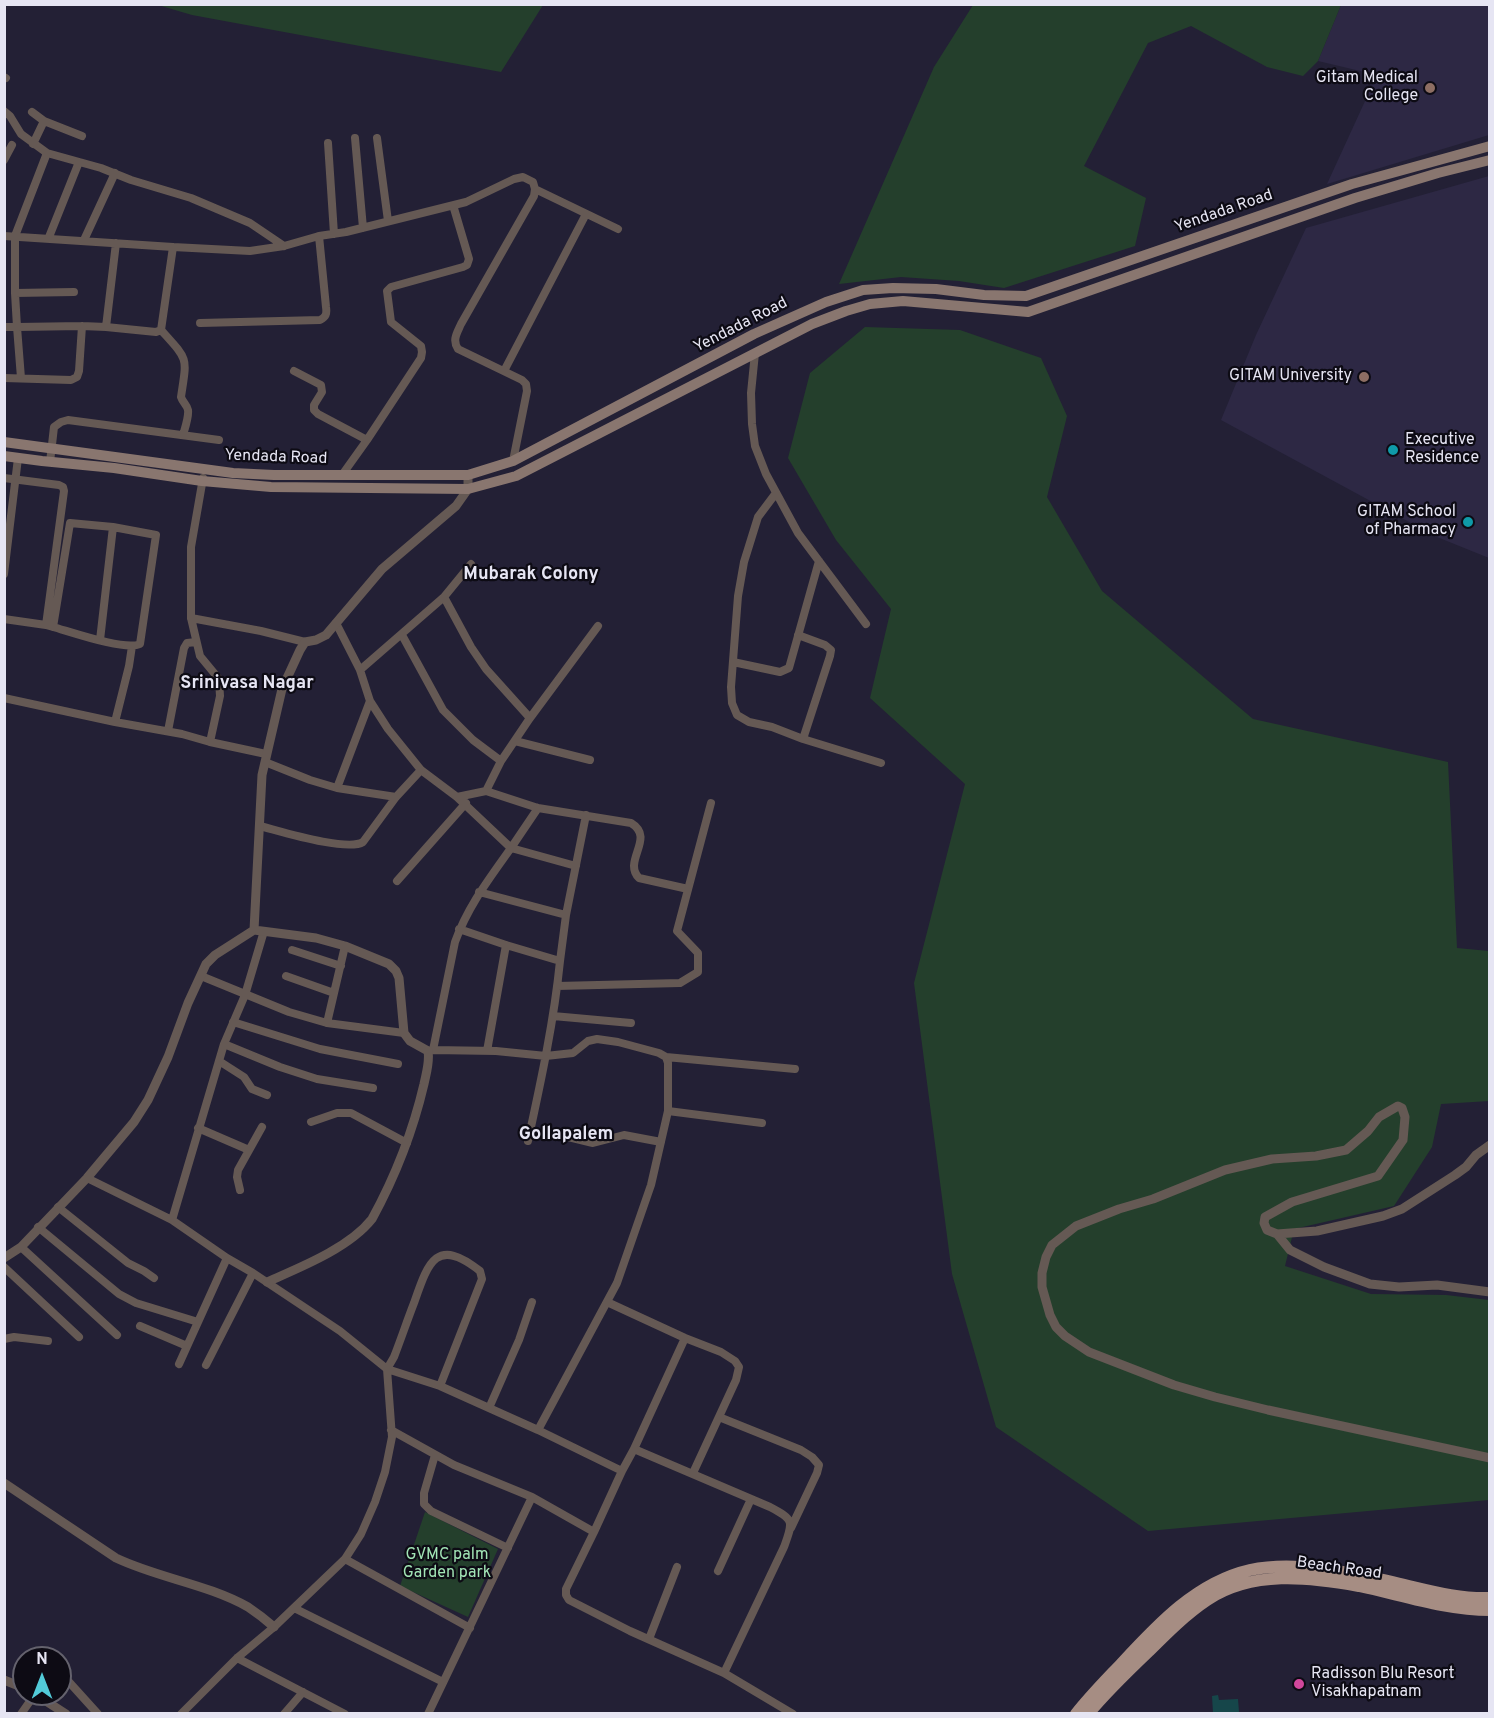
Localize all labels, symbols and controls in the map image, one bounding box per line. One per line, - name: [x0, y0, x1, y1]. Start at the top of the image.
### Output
- place label: Gitam Medical College: [1316, 69, 1418, 107]
- marker: Gitam Medical College: [1423, 81, 1437, 95]
- street label: Yendada Road: [1172, 186, 1276, 238]
- street label: Yendada Road: [691, 294, 791, 358]
- place label: GITAM University: [1229, 367, 1352, 387]
- marker: GITAM University: [1357, 370, 1371, 384]
- place label: Executive Residence: [1405, 431, 1479, 469]
- marker: Executive Residence: [1386, 443, 1400, 457]
- street label: Yendada Road: [224, 447, 328, 469]
- place label: GITAM School of Pharmacy: [1357, 503, 1456, 541]
- marker: GITAM School of Pharmacy: [1461, 515, 1475, 529]
- district label: Mubarak Colony: [463, 564, 599, 586]
- district label: Srinivasa Nagar: [180, 673, 314, 695]
- district label: Gollapalem: [519, 1124, 613, 1146]
- park label: GVMC palm Garden park: [403, 1546, 491, 1584]
- street label: Beach Road: [1295, 1554, 1383, 1584]
- north arrow: [12, 1646, 72, 1706]
- text: N: [36, 1650, 48, 1670]
- place label: Radisson Blu Resort Visakhapatnam: [1311, 1665, 1455, 1703]
- marker: Radisson Blu Resort Visakhapatnam: [1292, 1677, 1306, 1691]

